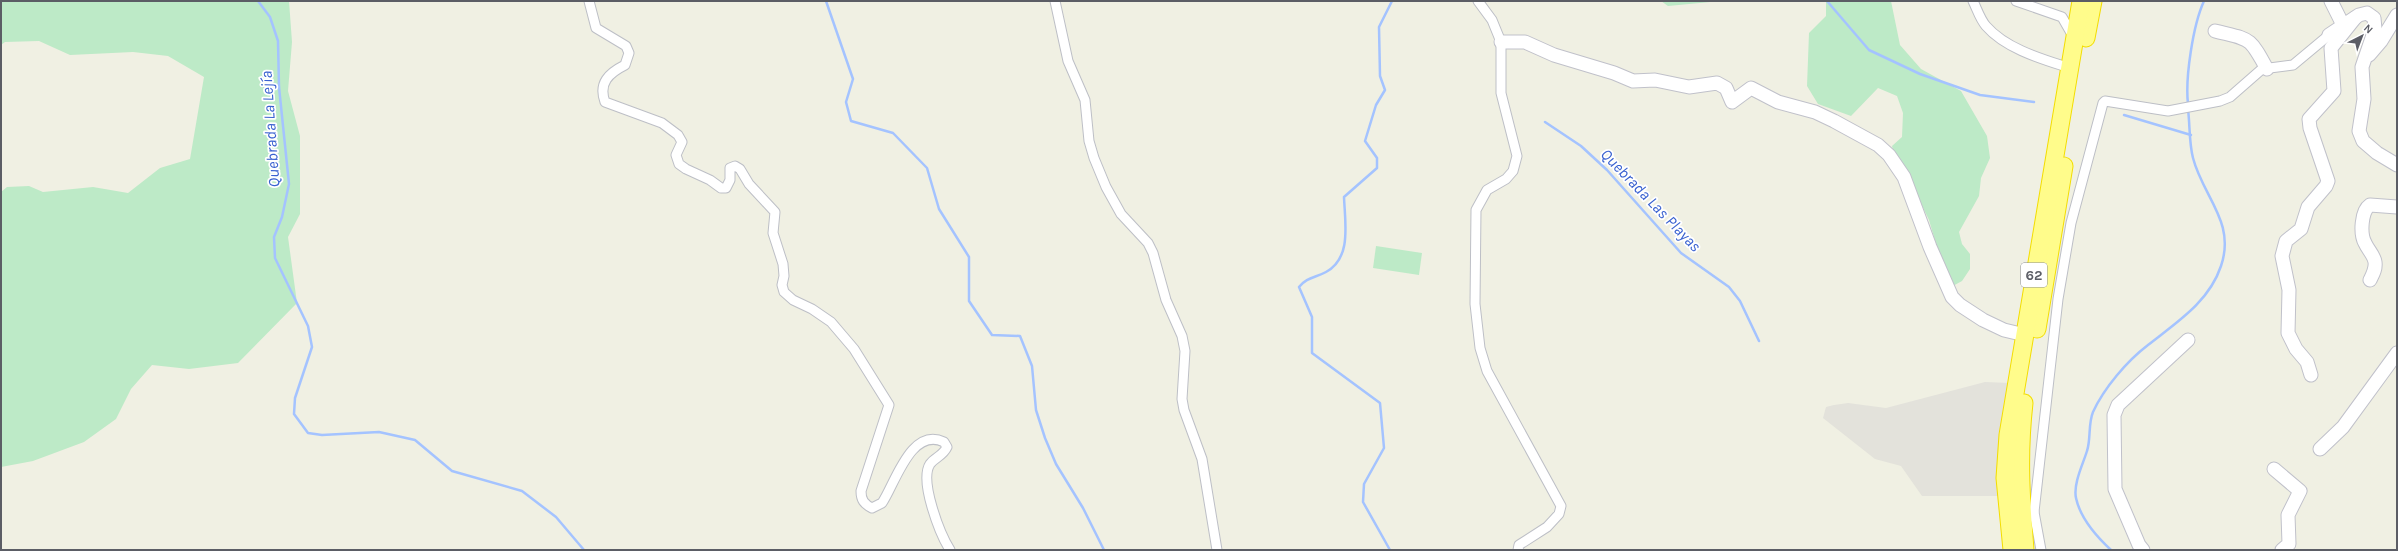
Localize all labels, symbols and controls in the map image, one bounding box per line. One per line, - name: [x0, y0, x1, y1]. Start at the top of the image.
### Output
- north arrow: [2342, 16, 2382, 56]
- text: N: [2361, 21, 2376, 36]
- water label: Quebrada La Lejía: [256, 70, 284, 188]
- water label: Quebrada Las Playas: [1597, 144, 1705, 256]
- road number: 62: [2021, 263, 2047, 287]

